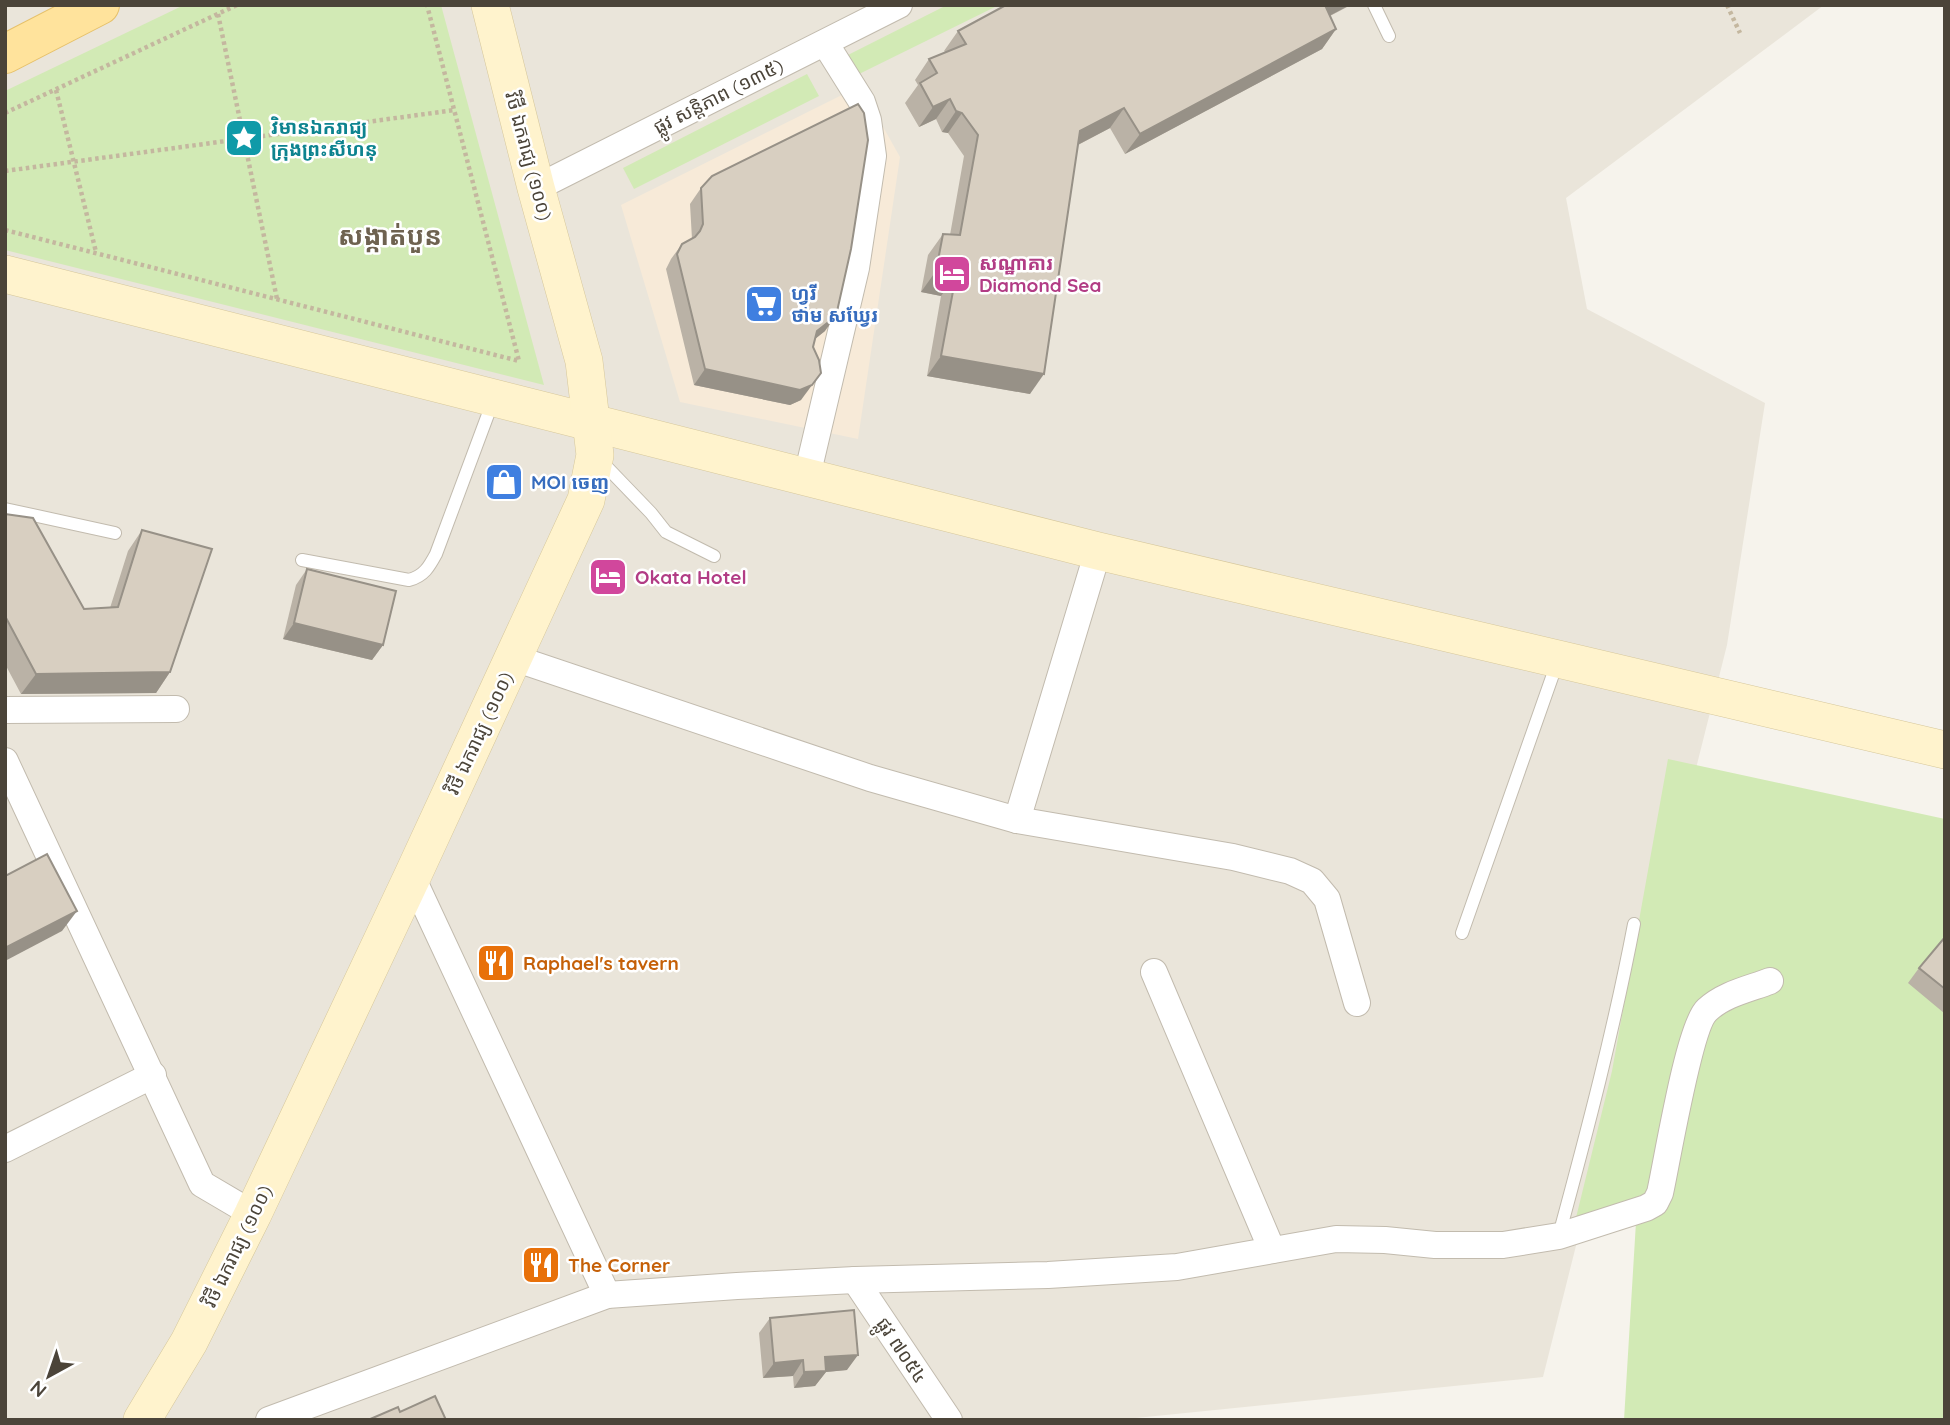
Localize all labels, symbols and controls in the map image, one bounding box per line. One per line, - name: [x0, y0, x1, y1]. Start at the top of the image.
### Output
- street label: ផ្លូវ សន្តិភាព (១៣៥): [649, 53, 790, 144]
- street label: វិថី ឯករាជ្យ (១០០): [500, 88, 558, 223]
- place label: វិមានឯករាជ្យ ក្រុងព្រះសីហនុ: [271, 115, 378, 161]
- place icon: វិមានឯករាជ្យ ក្រុងព្រះសីហនុ: [223, 117, 265, 159]
- district label: សង្កាត់បួន: [338, 219, 442, 253]
- place label: សណ្ឋាគារ Diamond Sea: [979, 251, 1102, 297]
- hotel icon: សណ្ឋាគារ Diamond Sea: [931, 253, 973, 295]
- place label: ហ្វូរី ថាម សឃ្វែរ: [791, 281, 878, 327]
- supermarket icon: ហ្វូរី ថាម សឃ្វែរ: [743, 283, 785, 325]
- shop icon: MOI ចេញ: [483, 461, 525, 503]
- place label: MOI ចេញ: [531, 470, 609, 494]
- hotel icon: Okata Hotel: [587, 556, 629, 598]
- place label: Okata Hotel: [635, 565, 747, 589]
- street label: វិថី ឯករាជ្យ (១០០): [440, 668, 518, 799]
- restaurant icon: Raphael's tavern: [475, 942, 517, 984]
- place label: Raphael's tavern: [523, 951, 679, 975]
- street label: វិថី ឯករាជ្យ (១០០): [197, 1181, 277, 1311]
- restaurant icon: The Corner: [520, 1244, 562, 1286]
- place label: The Corner: [568, 1253, 670, 1277]
- street label: ផ្លូវ ៧០៥៤: [867, 1312, 933, 1391]
- north arrow: [14, 1341, 84, 1411]
- text: N: [25, 1375, 51, 1403]

